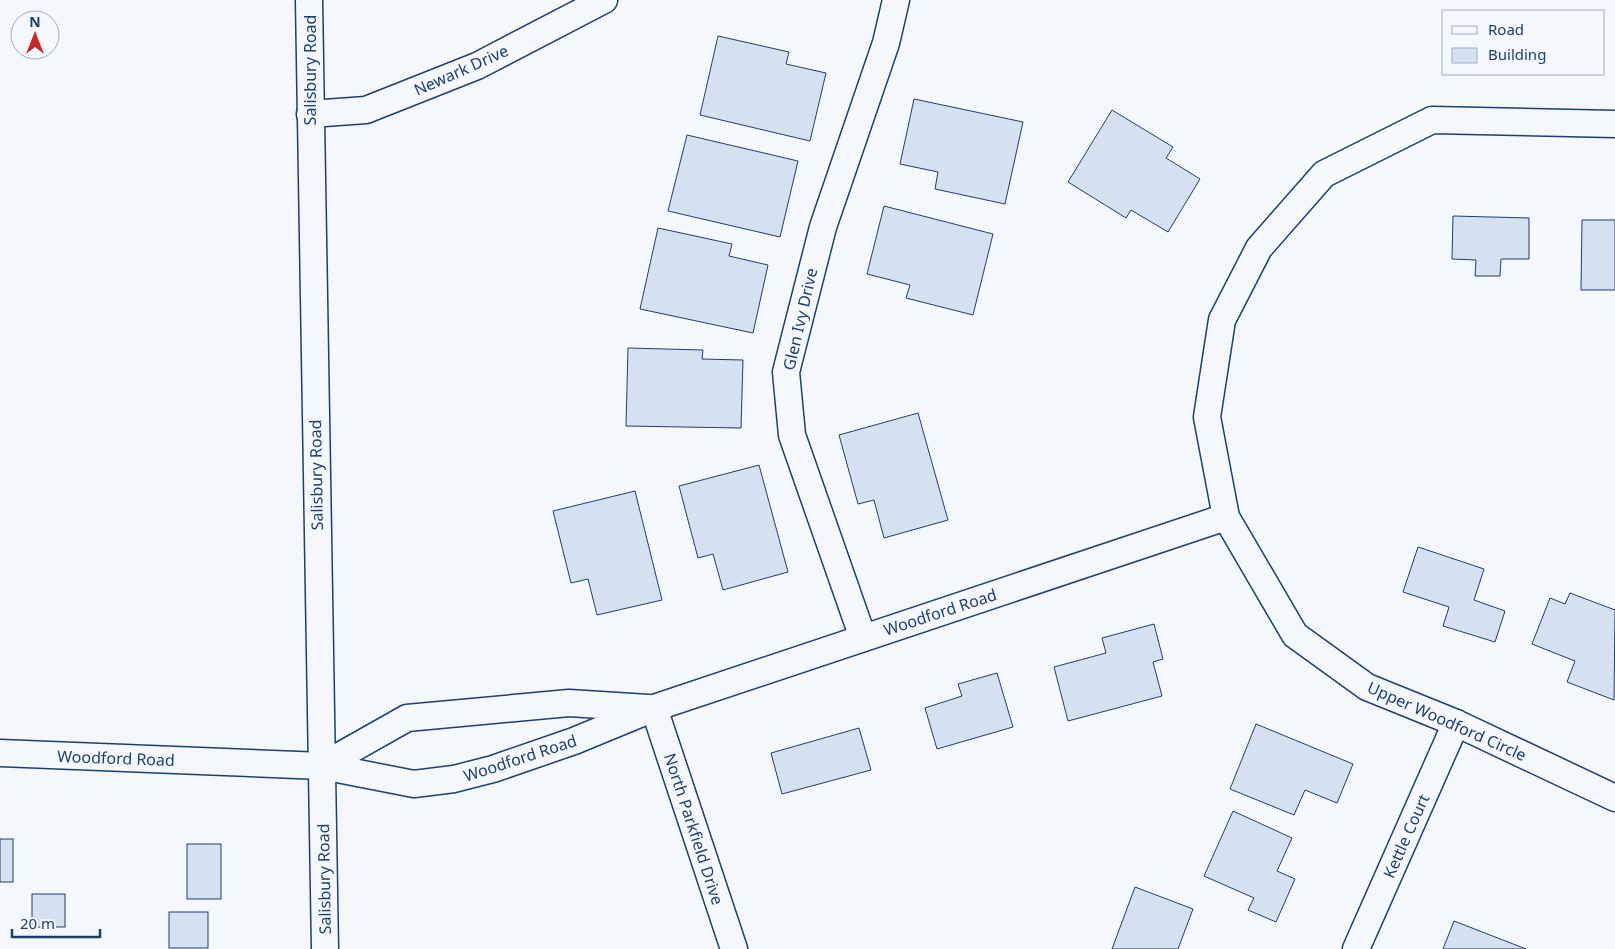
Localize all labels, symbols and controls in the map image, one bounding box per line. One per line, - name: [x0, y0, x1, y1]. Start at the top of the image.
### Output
- north arrow: [10, 10, 60, 60]
- legend: [1442, 10, 1605, 75]
- text: N: [29, 12, 41, 31]
- street label: Salisbury Road: [299, 15, 321, 125]
- text: Road: [1488, 19, 1524, 39]
- street label: Newark Drive: [410, 39, 512, 101]
- text: Building: [1488, 44, 1546, 64]
- street label: Glen Ivy Drive: [778, 266, 822, 372]
- street label: Salisbury Road: [304, 419, 328, 531]
- street label: Woodford Road: [881, 583, 999, 641]
- street label: Upper Woodford Circle: [1364, 676, 1530, 766]
- street label: Woodford Road: [461, 729, 579, 787]
- street label: Woodford Road: [57, 745, 175, 771]
- street label: North Parkfield Drive: [659, 750, 729, 908]
- street label: Kettle Court: [1378, 790, 1434, 882]
- street label: Salisbury Road: [312, 823, 336, 935]
- scale bar: [12, 906, 100, 938]
- text: 20 m: [20, 913, 55, 933]

